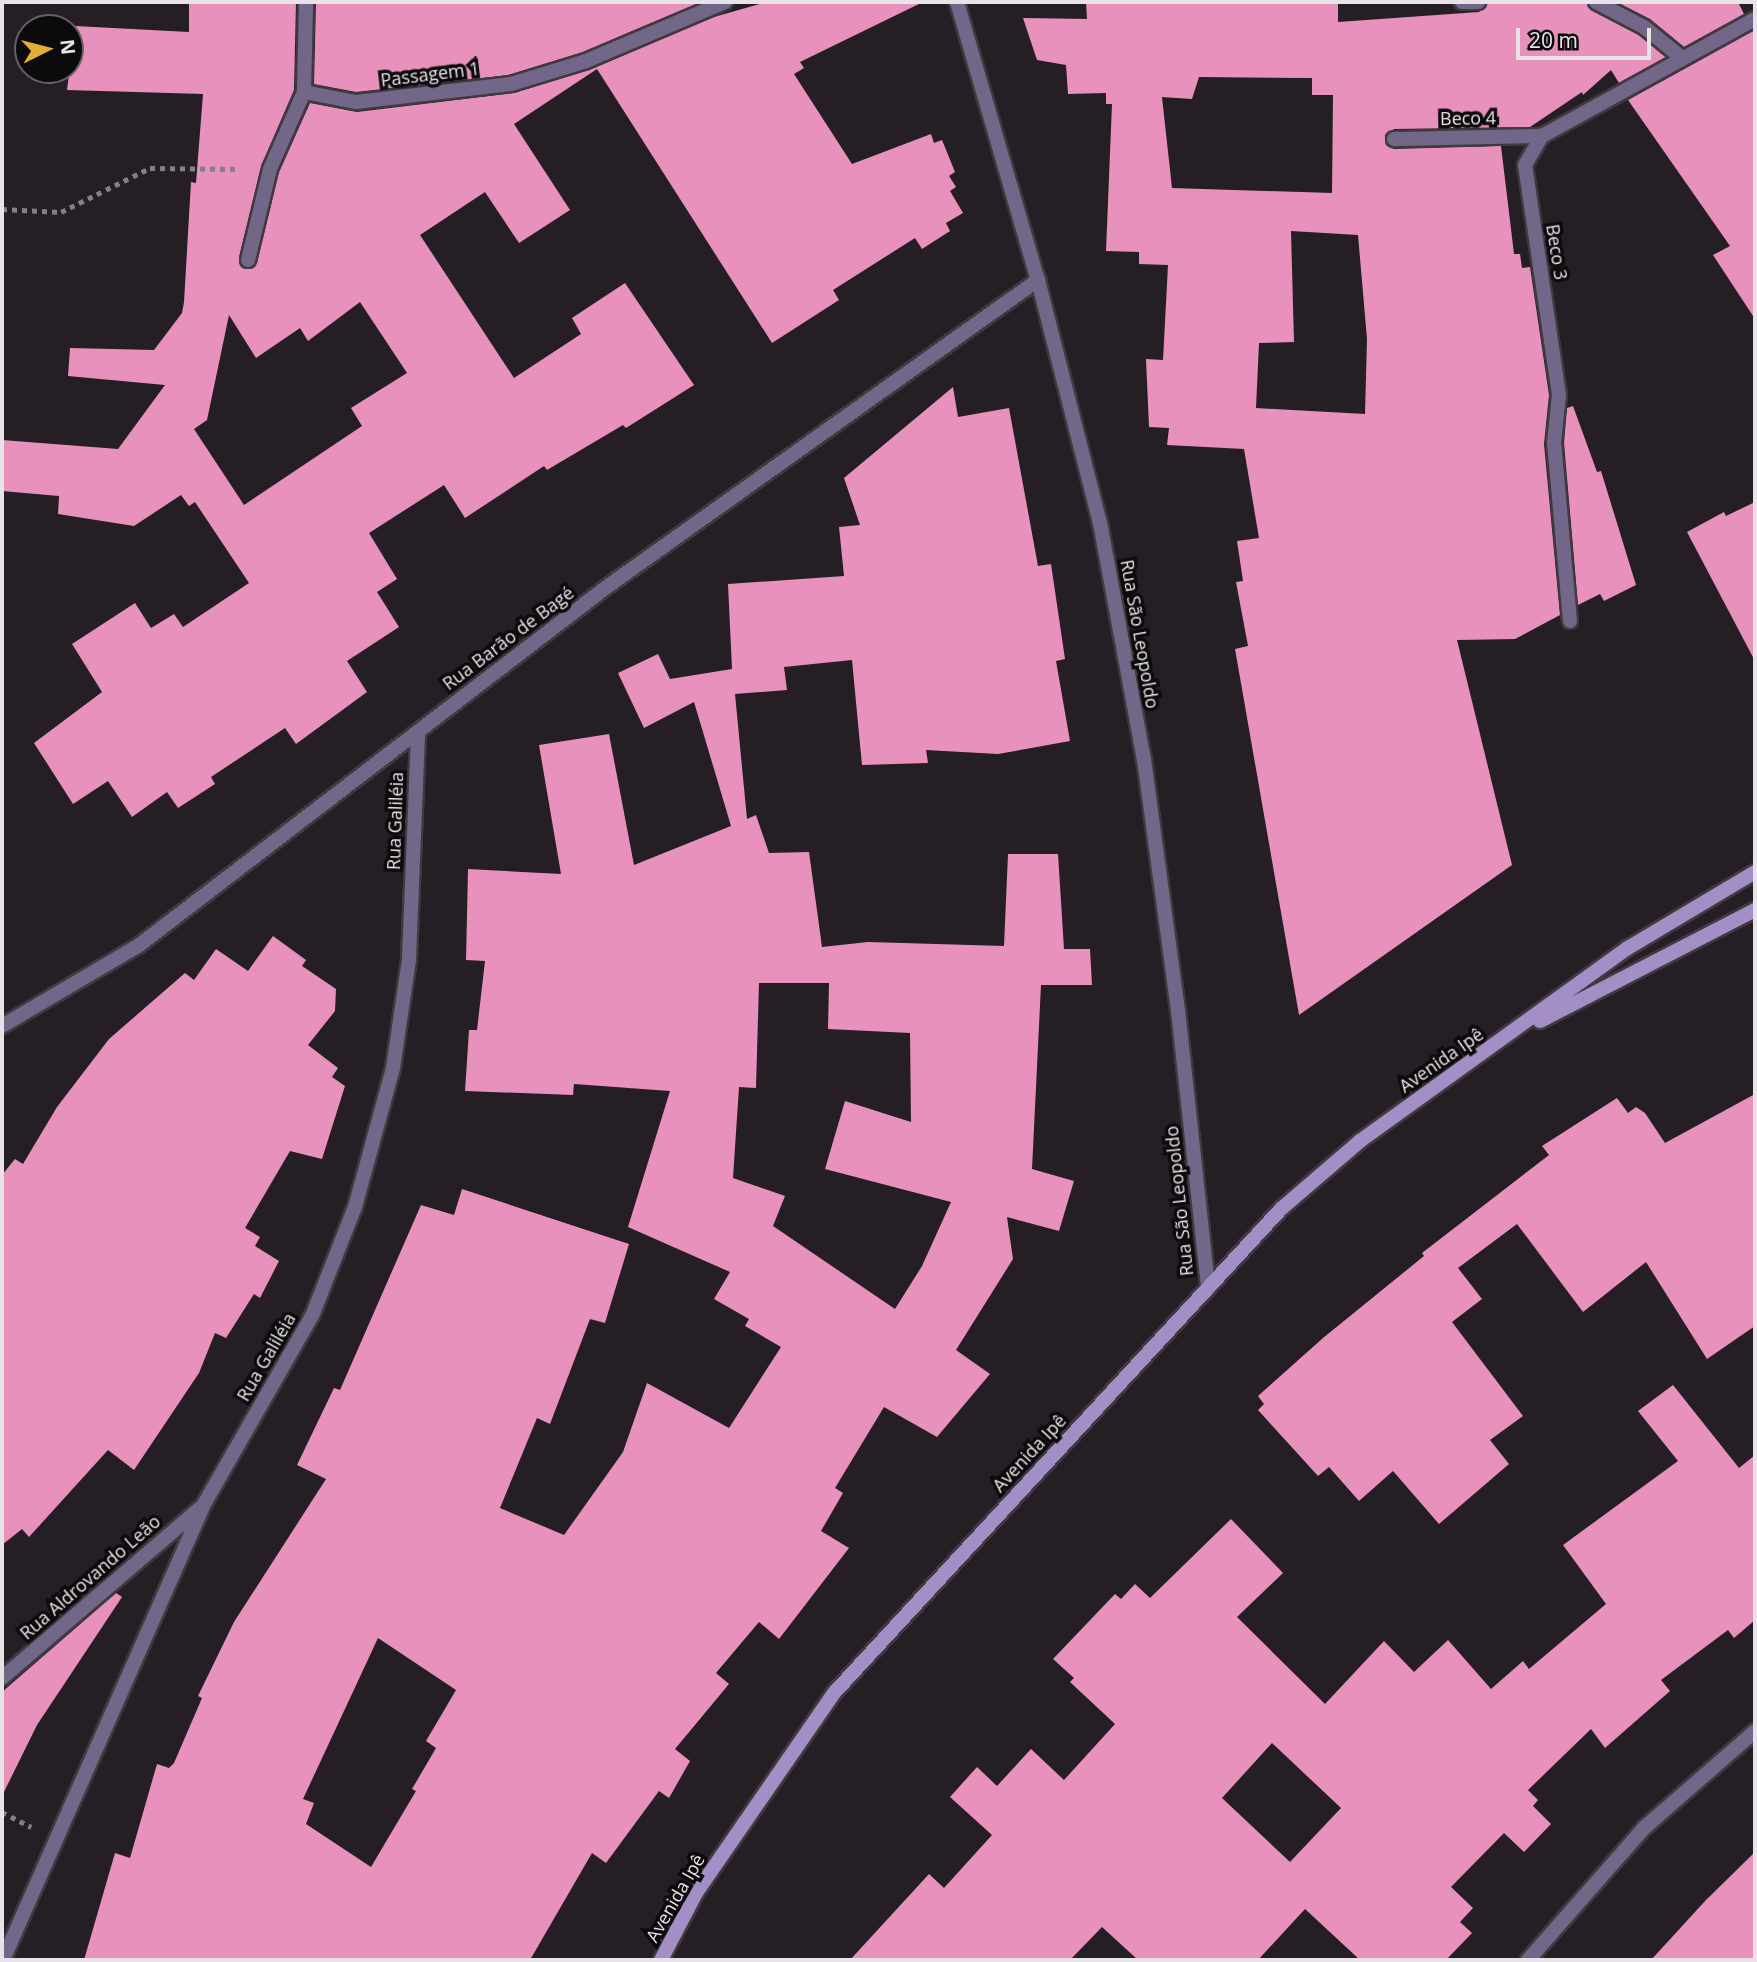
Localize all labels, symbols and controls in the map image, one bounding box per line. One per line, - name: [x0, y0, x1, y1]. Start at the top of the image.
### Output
- north arrow: [14, 14, 84, 84]
- scale bar: [1519, 14, 1654, 58]
- text: 20 m: [1529, 26, 1578, 54]
- text: N: [54, 38, 82, 56]
- street label: Passagem 1: [379, 57, 481, 91]
- street label: Beco 4: [1440, 107, 1496, 129]
- street label: Beco 3: [1542, 223, 1572, 281]
- street label: Rua São Leopoldo: [1116, 558, 1164, 710]
- street label: Rua Barão de Bagé: [438, 582, 578, 694]
- street label: Rua Galiléia: [382, 772, 408, 870]
- street label: Avenida Ipê: [1395, 1023, 1487, 1097]
- street label: Rua São Leopoldo: [1160, 1125, 1198, 1277]
- street label: Rua Galiléia: [232, 1309, 300, 1405]
- street label: Avenida Ipê: [988, 1410, 1070, 1496]
- street label: Rua Aldrovando Leão: [15, 1510, 165, 1644]
- street label: Avenida Ipê: [641, 1850, 709, 1946]

